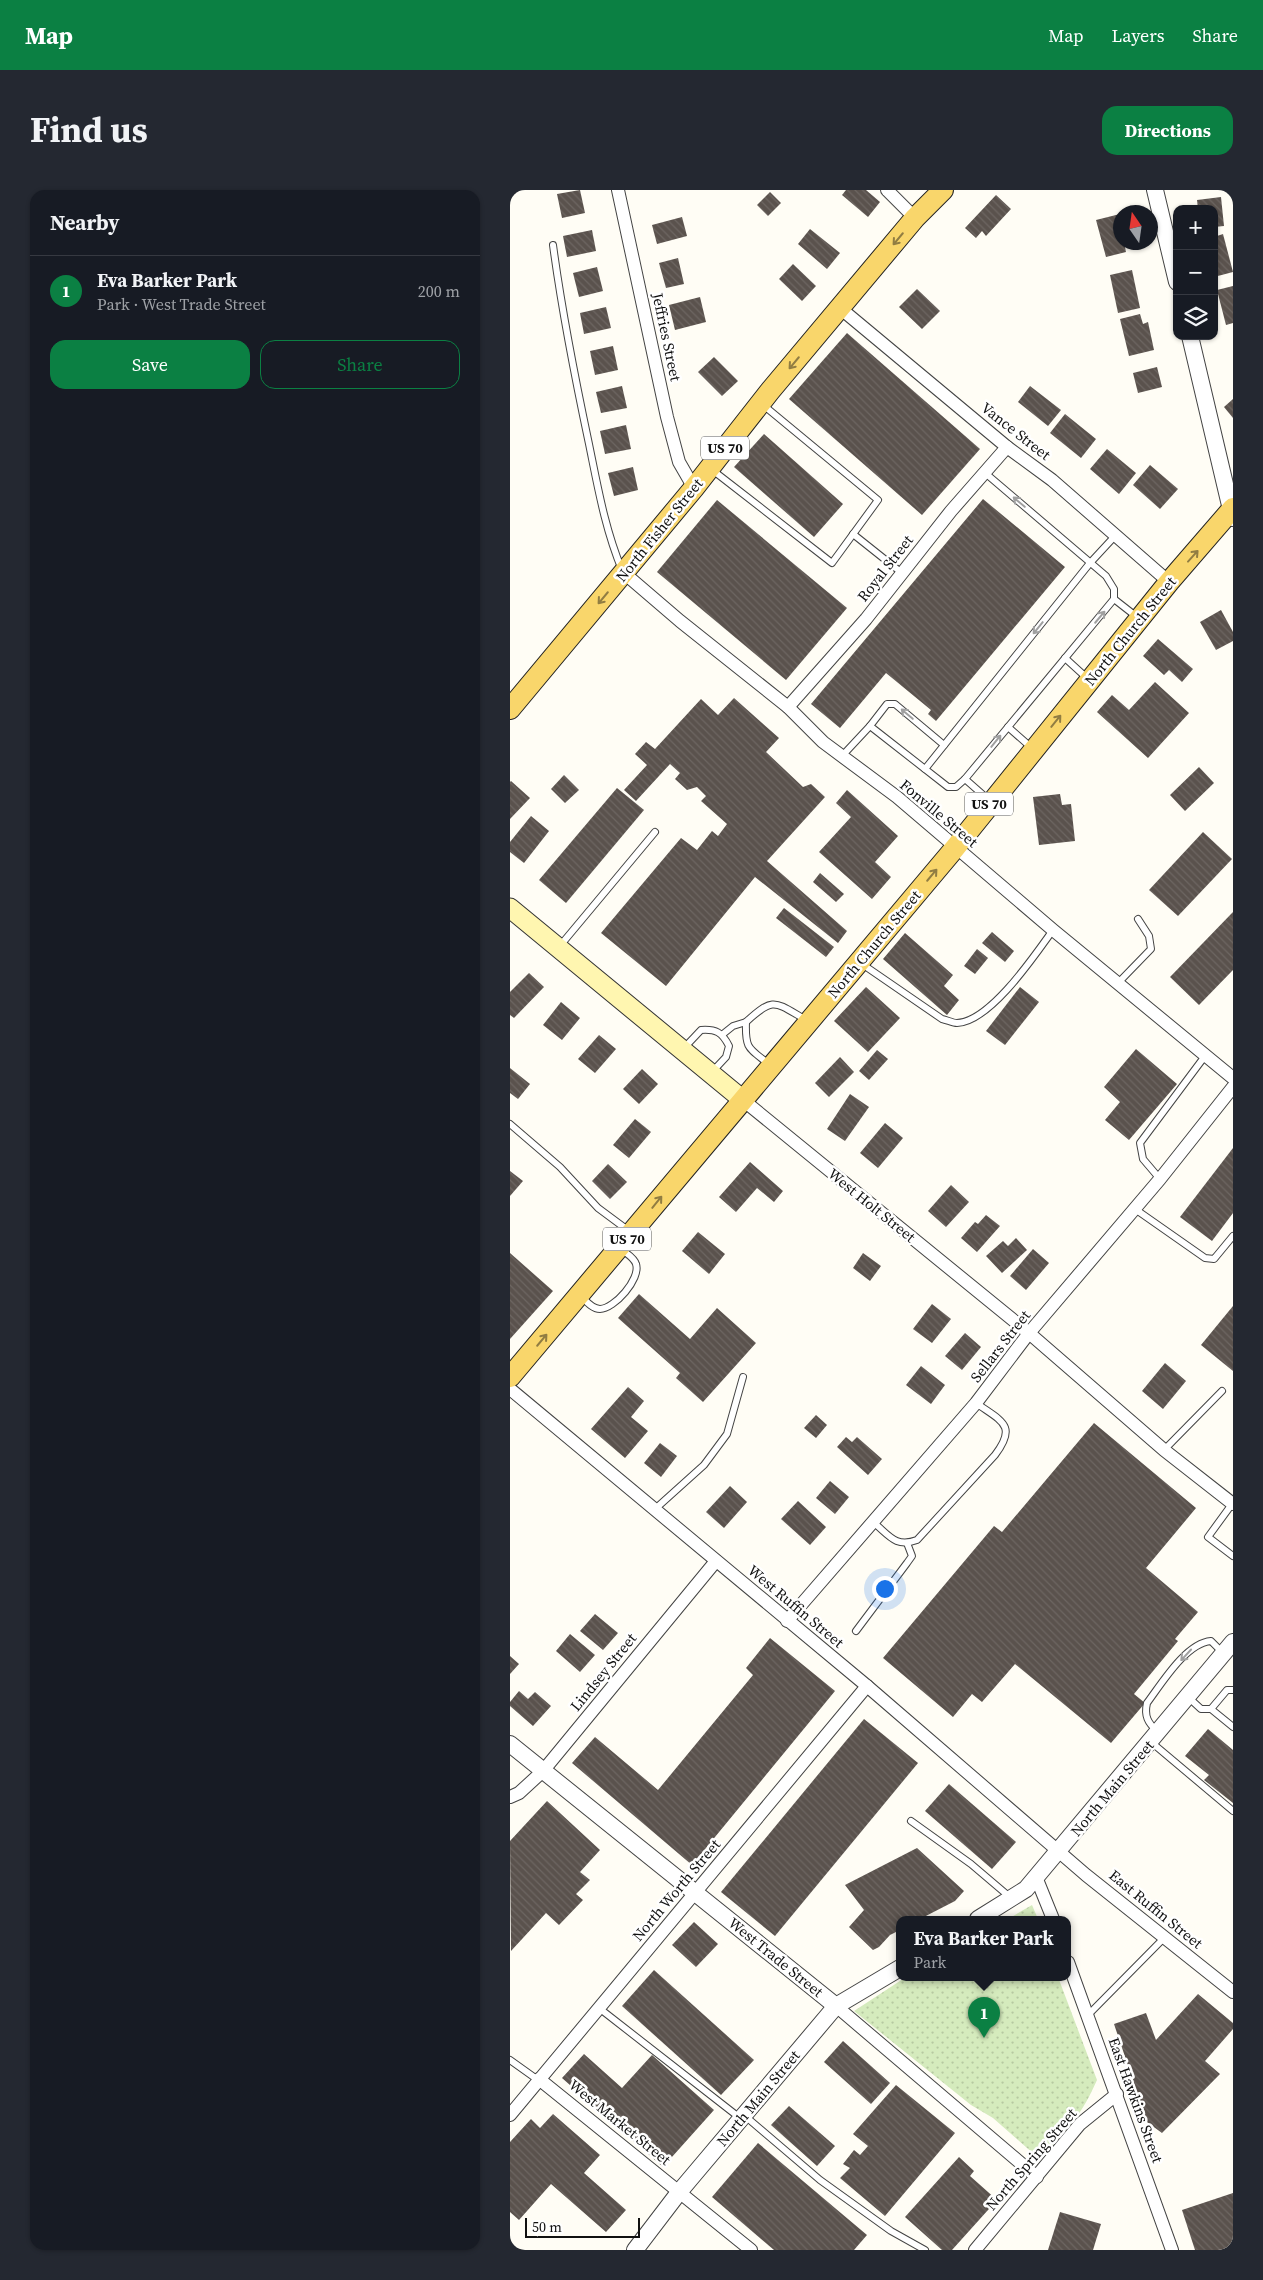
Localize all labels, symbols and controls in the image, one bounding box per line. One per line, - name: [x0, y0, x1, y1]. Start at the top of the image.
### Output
- text: Map: [25, 19, 73, 52]
- text: Map: [1048, 23, 1083, 48]
- text: Layers: [1111, 23, 1164, 48]
- text: Share: [1192, 23, 1238, 48]
- text: Find us: [30, 106, 148, 154]
- button: Directions: [1102, 106, 1233, 155]
- north arrow: [1113, 205, 1158, 250]
- map controls: [1173, 205, 1218, 340]
- button: +: [1173, 205, 1218, 250]
- text: Nearby: [50, 208, 120, 237]
- one-way arrow: [892, 232, 903, 245]
- button: −: [1173, 250, 1218, 295]
- text: Eva Barker Park: [97, 267, 237, 293]
- text: 1: [62, 280, 70, 302]
- text: 200 m: [418, 280, 460, 302]
- street label: Jeffries Street: [647, 290, 687, 383]
- text: Park · West Trade Street: [97, 293, 266, 315]
- button: layers: [1173, 295, 1218, 340]
- button: Save: [50, 340, 250, 389]
- button: Share: [260, 340, 460, 389]
- one-way arrow: [788, 357, 799, 370]
- street label: Vance Street: [977, 397, 1055, 465]
- road number: US 70: [701, 437, 749, 460]
- street label: North Fisher Street: [611, 474, 707, 586]
- one-way arrow: [1013, 497, 1026, 508]
- street label: Royal Street: [852, 530, 918, 606]
- one-way arrow: [1187, 549, 1199, 562]
- street label: North Church Street: [1079, 572, 1181, 690]
- one-way arrow: [597, 591, 608, 604]
- one-way arrow: [1094, 610, 1105, 623]
- one-way arrow: [1033, 621, 1044, 634]
- one-way arrow: [901, 709, 914, 720]
- one-way arrow: [1050, 715, 1061, 728]
- one-way arrow: [990, 735, 1001, 748]
- street label: Fonville Street: [896, 774, 983, 852]
- road number: US 70: [965, 792, 1013, 816]
- one-way arrow: [926, 869, 937, 882]
- street label: North Church Street: [823, 885, 925, 1002]
- street label: West Holt Street: [824, 1163, 920, 1247]
- one-way arrow: [651, 1196, 662, 1209]
- road number: US 70: [603, 1228, 651, 1250]
- street label: Sellars Street: [965, 1305, 1035, 1387]
- one-way arrow: [536, 1334, 547, 1347]
- street label: West Ruffin Street: [744, 1560, 849, 1652]
- your location: [872, 1576, 898, 1602]
- street label: Lindsey Street: [565, 1628, 641, 1716]
- one-way arrow: [1180, 1649, 1192, 1661]
- street label: North Main Street: [1065, 1735, 1159, 1841]
- street label: North Worth Street: [627, 1835, 725, 1945]
- street label: East Ruffin Street: [1105, 1865, 1207, 1953]
- street label: West Trade Street: [724, 1912, 828, 2002]
- popup: [896, 1916, 1071, 1981]
- text: Eva Barker Park: [913, 1925, 1054, 1951]
- text: Park: [913, 1951, 946, 1973]
- pin: 1: [968, 1997, 1000, 2038]
- street label: East Hawkins Street: [1104, 2034, 1169, 2166]
- street label: North Main Street: [711, 2045, 805, 2151]
- street label: West Market Street: [565, 2074, 675, 2170]
- street label: North Spring Street: [981, 2103, 1081, 2215]
- scale bar: [525, 2215, 640, 2238]
- text: 50 m: [532, 2217, 562, 2237]

